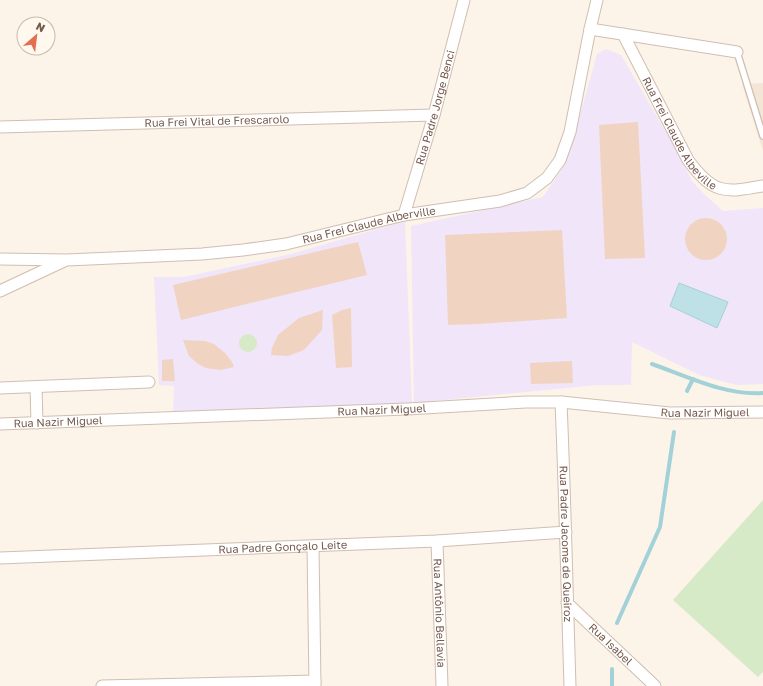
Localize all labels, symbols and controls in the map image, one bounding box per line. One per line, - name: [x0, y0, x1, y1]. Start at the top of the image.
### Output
- north arrow: [16, 16, 56, 56]
- text: N: [34, 19, 48, 34]
- street label: Rua Padre Jorge Benci: [412, 48, 457, 166]
- street label: Rua Frei Claude Albeville: [640, 75, 719, 192]
- street label: Rua Frei Vital de Frescarolo: [144, 112, 290, 129]
- street label: Rua Frei Claude Alberville: [301, 203, 436, 246]
- street label: Rua Nazir Miguel: [337, 401, 427, 418]
- street label: Rua Nazir Miguel: [660, 405, 750, 419]
- street label: Rua Nazir Miguel: [13, 413, 103, 429]
- street label: Rua Padre Jacome de Queiroz: [557, 466, 575, 623]
- street label: Rua Padre Gonçalo Leite: [218, 538, 347, 555]
- street label: Rua Antônio Bellavia: [432, 558, 448, 668]
- street label: Rua Isabel: [586, 620, 636, 668]

